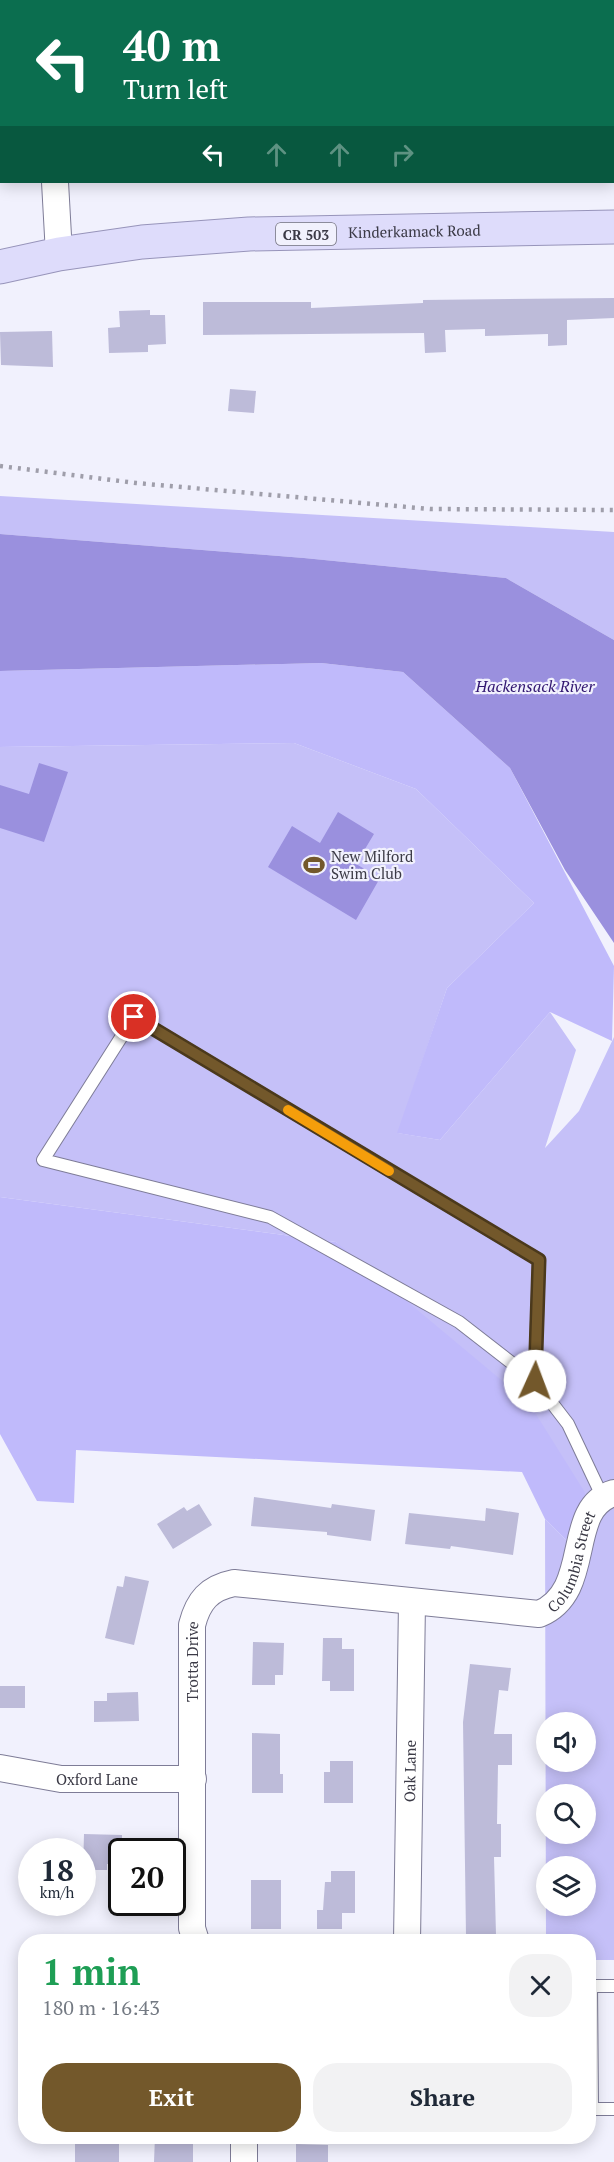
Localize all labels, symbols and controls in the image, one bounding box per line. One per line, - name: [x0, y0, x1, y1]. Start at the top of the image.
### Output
- text: 40 m: [123, 17, 221, 73]
- icon: left: [24, 24, 102, 102]
- text: Turn left: [123, 71, 228, 107]
- icon: left: [197, 138, 230, 171]
- icon: ahead: [260, 138, 293, 171]
- icon: ahead: [323, 138, 356, 171]
- icon: right: [386, 138, 419, 171]
- street label: Kinderkamack Road: [348, 220, 481, 242]
- road number: CR 503: [276, 223, 336, 245]
- water label: Hackensack River: [474, 675, 595, 697]
- place label: New Milford Swim Club: [331, 846, 413, 883]
- sports icon: New Milford Swim Club: [302, 853, 326, 877]
- pin: [108, 991, 159, 1042]
- icon: arrive: [117, 1000, 150, 1033]
- position arrow: [503, 1349, 567, 1413]
- street label: Columbia Street: [543, 1507, 599, 1616]
- street label: Trotta Drive: [181, 1619, 203, 1702]
- map controls: [536, 1712, 596, 1916]
- button: sound: [536, 1712, 596, 1772]
- street label: Oak Lane: [399, 1740, 420, 1802]
- street label: Oxford Lane: [56, 1769, 138, 1789]
- button: search: [536, 1784, 596, 1844]
- speed limit sign: 20: [108, 1838, 186, 1916]
- text: 18: [40, 1850, 74, 1890]
- button: layers: [536, 1856, 596, 1916]
- text: km/h: [40, 1882, 74, 1902]
- text: 1 min: [42, 1948, 140, 1995]
- button: close: [509, 1954, 572, 2017]
- text: 180 m · 16:43: [42, 1994, 160, 2021]
- button: Exit: [42, 2063, 301, 2132]
- button: Share: [313, 2063, 572, 2132]

